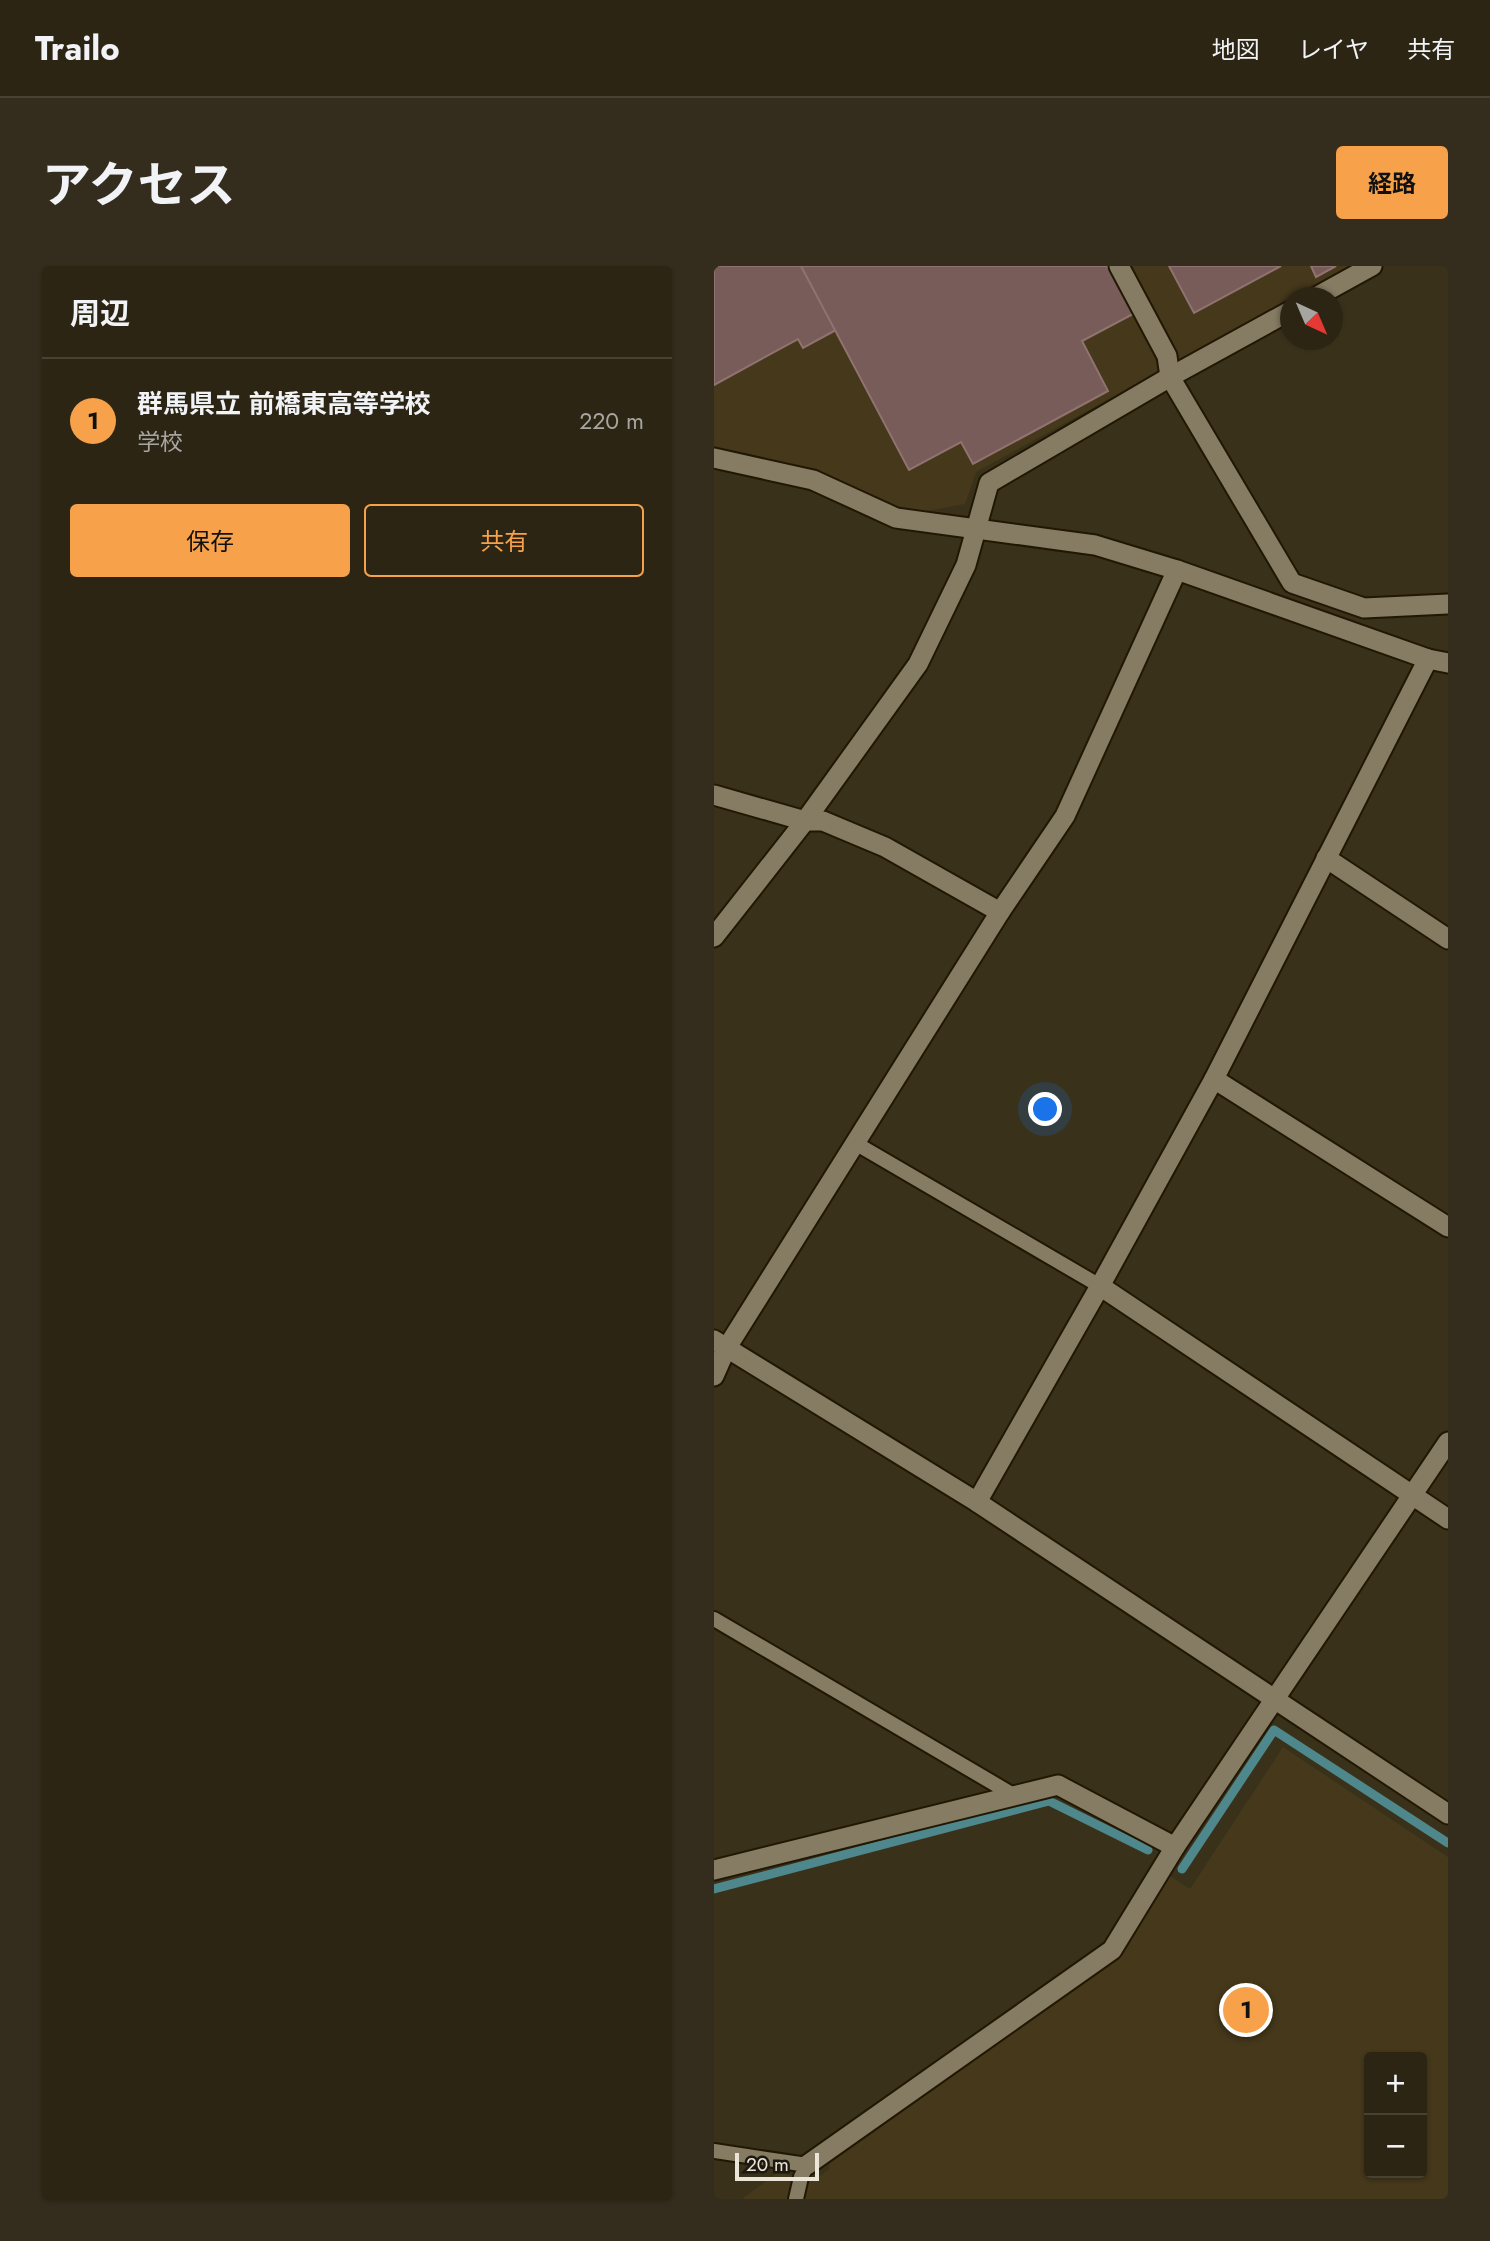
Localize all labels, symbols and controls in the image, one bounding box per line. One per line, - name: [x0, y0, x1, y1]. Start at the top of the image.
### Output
- text: Trailo: [35, 25, 120, 72]
- text: 地図: [1212, 32, 1260, 67]
- text: レイヤ: [1298, 32, 1369, 67]
- text: 共有: [1407, 32, 1455, 67]
- button: 経路: [1336, 146, 1448, 219]
- text: アクセス: [42, 150, 236, 220]
- north arrow: [1280, 287, 1343, 350]
- text: 周辺: [70, 292, 130, 335]
- text: 群馬県立 前橋東高等学校: [137, 385, 431, 423]
- text: 1: [87, 404, 99, 438]
- text: 220 m: [579, 404, 644, 438]
- text: 学校: [137, 425, 183, 459]
- button: 保存: [70, 504, 350, 577]
- button: 共有: [364, 504, 644, 577]
- your location: [1028, 1092, 1062, 1126]
- pin: 1: [1223, 1984, 1269, 2036]
- map controls: [1364, 2052, 1427, 2178]
- button: +: [1364, 2052, 1427, 2115]
- button: −: [1364, 2115, 1427, 2178]
- scale bar: [735, 2150, 819, 2182]
- text: 20 m: [746, 2151, 789, 2178]

